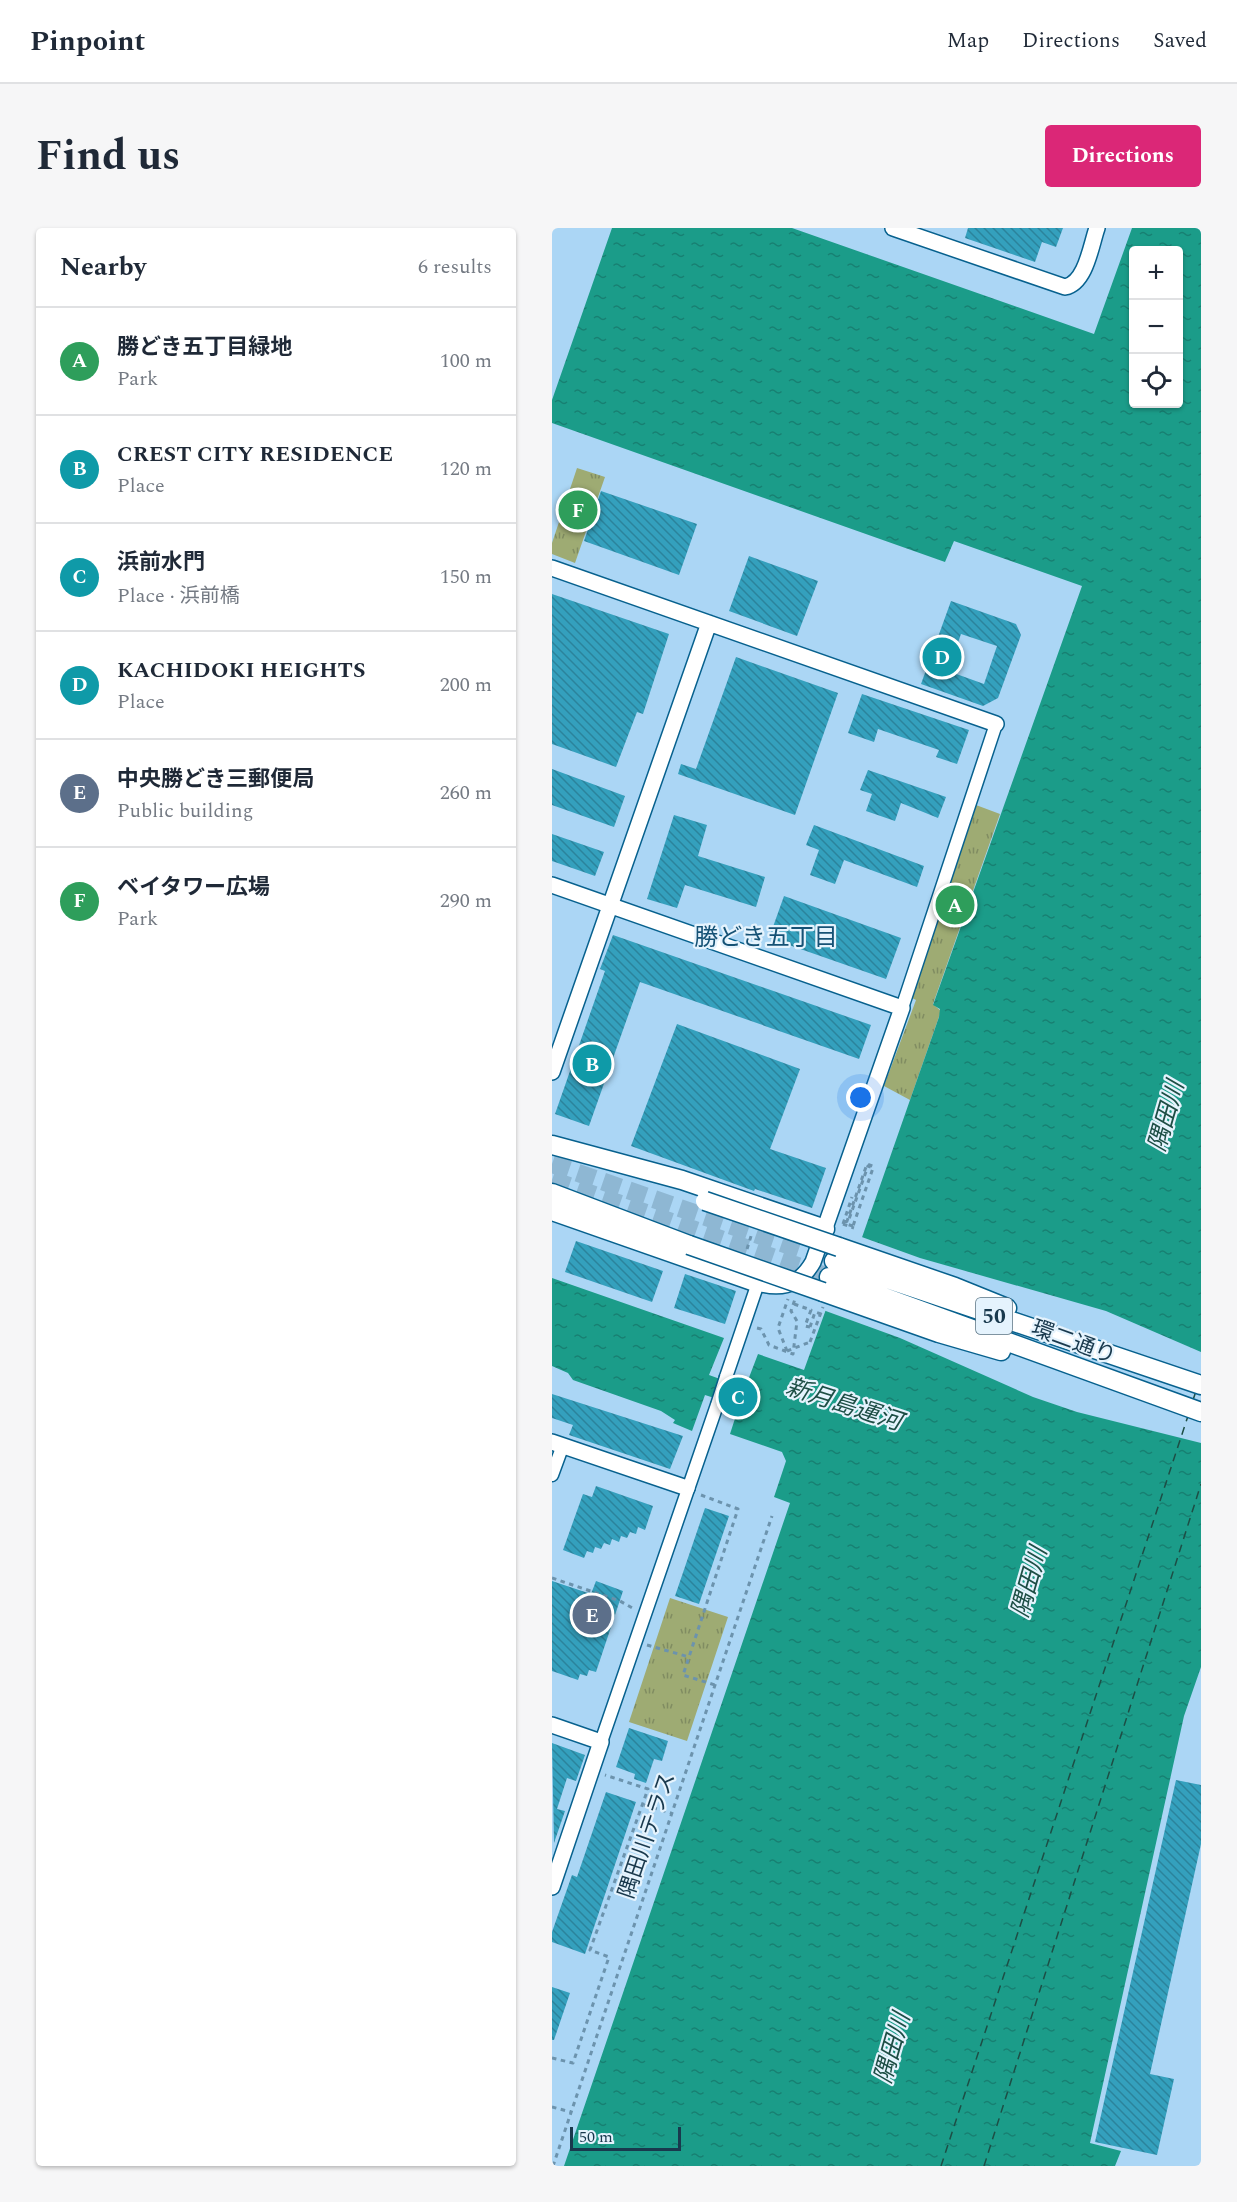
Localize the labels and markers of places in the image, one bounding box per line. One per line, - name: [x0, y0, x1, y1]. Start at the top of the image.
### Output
- pin: F: [558, 488, 598, 532]
- pin: D: [922, 634, 962, 680]
- pin: A: [936, 882, 974, 928]
- pin: B: [572, 1042, 612, 1086]
- pin: C: [718, 1374, 758, 1420]
- pin: E: [572, 1592, 612, 1638]

